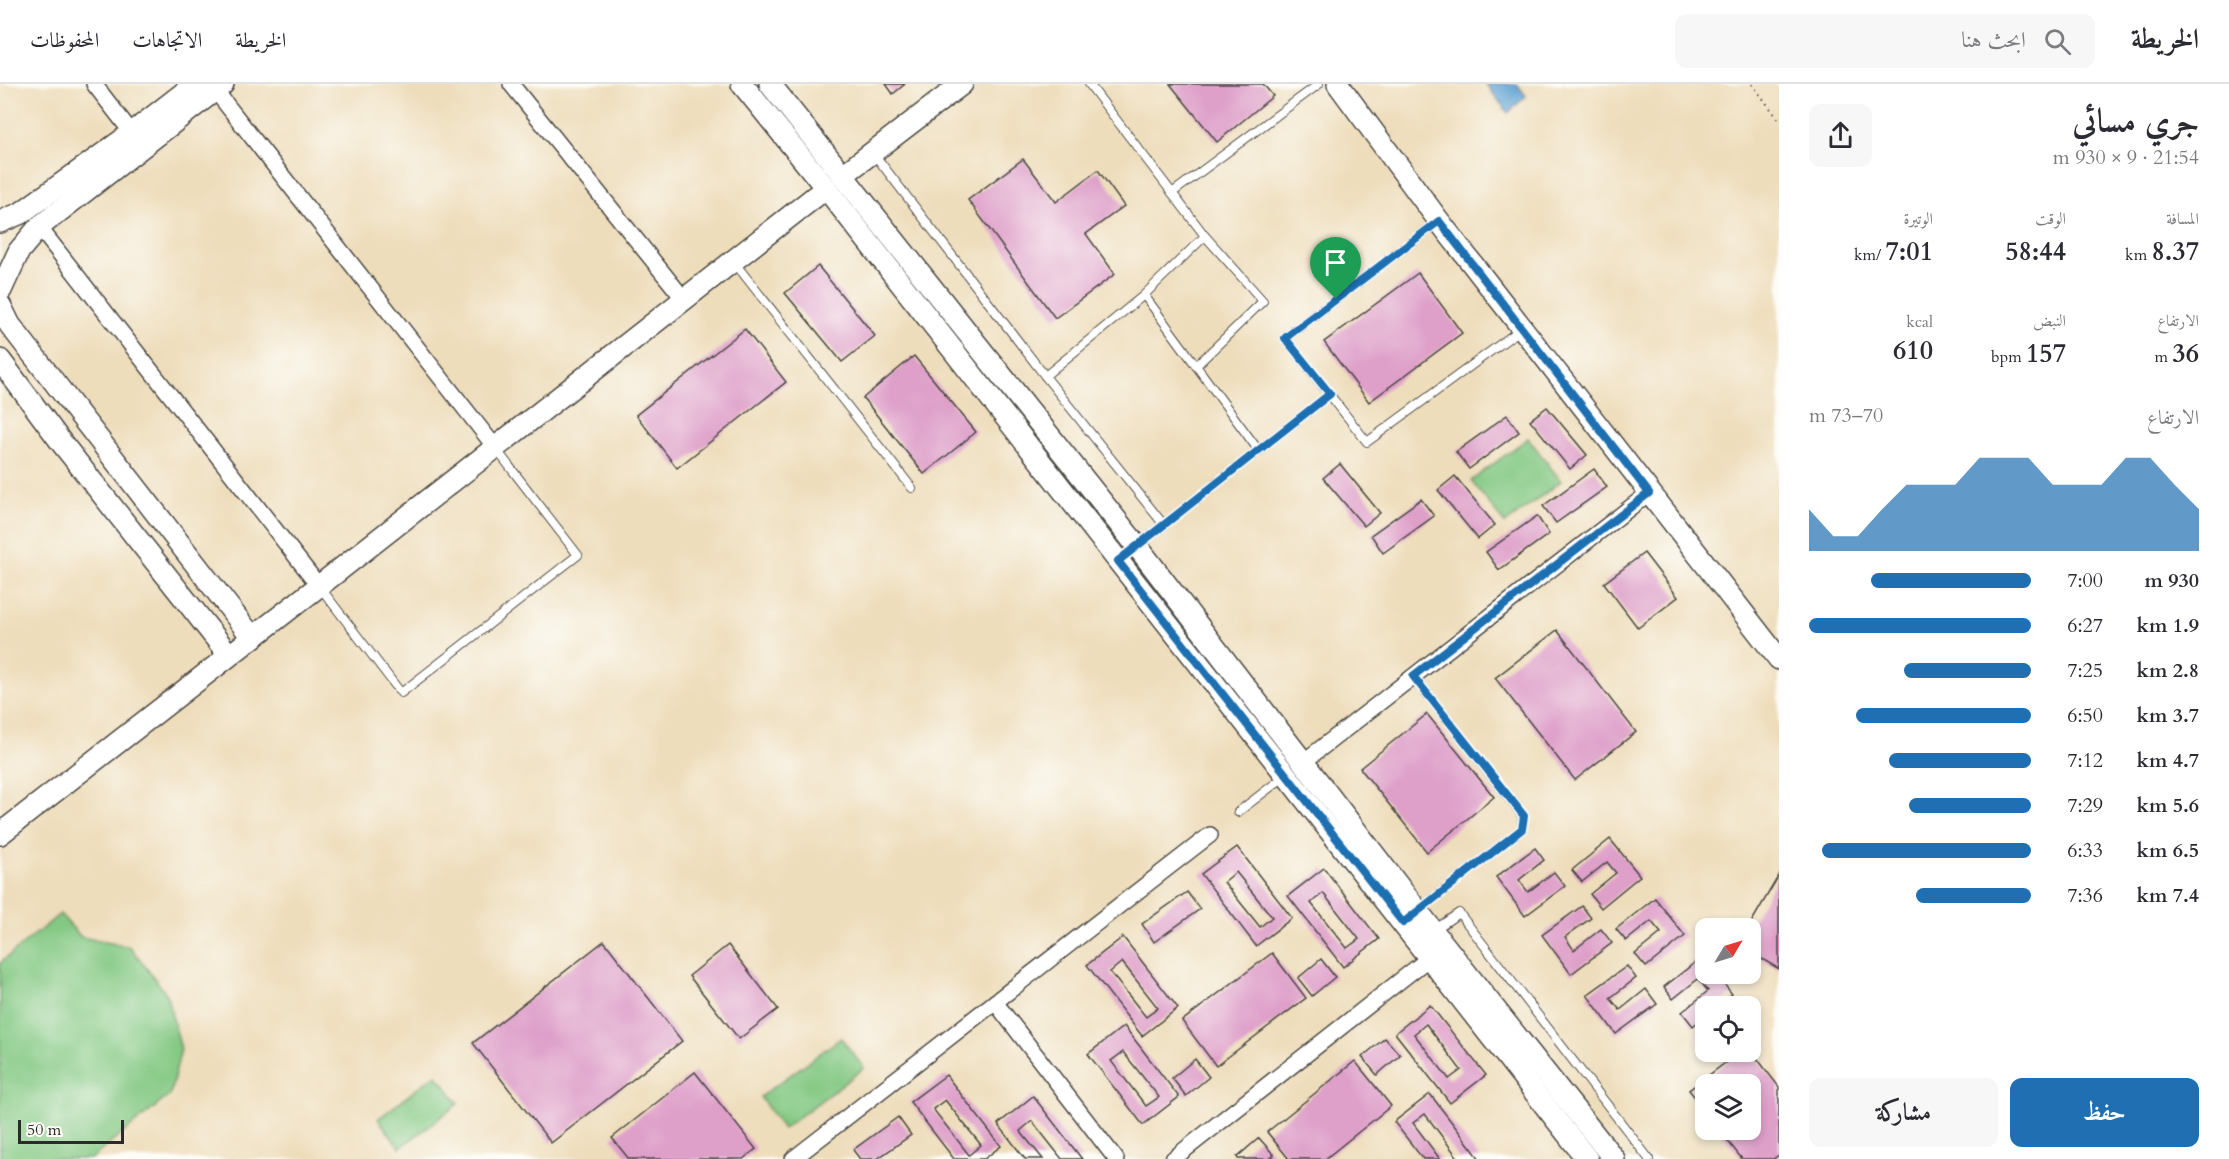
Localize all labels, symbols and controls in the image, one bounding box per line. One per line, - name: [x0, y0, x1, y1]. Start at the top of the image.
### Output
- search box: [1675, 14, 2095, 68]
- text: الخريطة: [2131, 20, 2199, 58]
- text: ابحث هنا: [1961, 25, 2026, 55]
- icon: search: [2041, 25, 2074, 58]
- text: المحفوظات: [30, 26, 99, 55]
- text: الاتجاهات: [132, 26, 202, 55]
- text: الخريطة: [235, 26, 286, 55]
- text: جري مسائي: [2073, 99, 2199, 144]
- button: share: [1809, 104, 1872, 167]
- text: 21:54 · 9 × 930 m: [2053, 144, 2199, 171]
- text: الوتيرة: [1903, 208, 1933, 230]
- text: الوقت: [2035, 208, 2066, 230]
- text: المسافة: [2166, 208, 2199, 230]
- text: 7:01: [1886, 234, 1933, 269]
- text: 58:44: [2005, 234, 2066, 269]
- text: 8.37: [2152, 234, 2199, 269]
- pin: [1310, 237, 1361, 299]
- text: /km: [1854, 244, 1886, 266]
- text: km: [2125, 244, 2152, 266]
- icon: arrive: [1319, 246, 1352, 279]
- text: النبض: [2033, 310, 2066, 332]
- text: الارتفاع: [2157, 310, 2199, 332]
- text: kcal: [1906, 311, 1933, 333]
- text: 610: [1893, 333, 1933, 368]
- text: 157: [2026, 336, 2066, 371]
- text: 36: [2172, 336, 2199, 371]
- text: bpm: [1991, 346, 2026, 368]
- text: m: [2155, 346, 2172, 368]
- text: 70–73 m: [1809, 402, 1883, 429]
- text: الارتفاع: [2147, 404, 2199, 431]
- text: 7:00: [2067, 567, 2103, 594]
- text: 930 m: [2144, 567, 2199, 594]
- text: 6:27: [2067, 612, 2103, 639]
- text: 1.9 km: [2136, 612, 2199, 639]
- text: 7:25: [2067, 657, 2103, 684]
- text: 2.8 km: [2136, 657, 2199, 684]
- text: 6:50: [2067, 702, 2103, 729]
- text: 3.7 km: [2136, 702, 2199, 729]
- text: 7:12: [2067, 747, 2103, 774]
- text: 4.7 km: [2136, 747, 2199, 774]
- text: 7:29: [2067, 792, 2103, 819]
- text: 5.6 km: [2136, 792, 2199, 819]
- text: 6:33: [2067, 837, 2103, 864]
- text: 6.5 km: [2136, 837, 2199, 864]
- text: 7:36: [2067, 882, 2103, 909]
- text: 7.4 km: [2136, 882, 2199, 909]
- north arrow: [1695, 918, 1761, 984]
- map controls: [1695, 918, 1761, 1140]
- button: locate: [1695, 996, 1761, 1062]
- button: layers: [1695, 1074, 1761, 1140]
- button: مشاركة: [1809, 1078, 1998, 1147]
- button: حفظ: [2010, 1078, 2199, 1147]
- scale bar: [18, 1117, 124, 1144]
- text: 50 m: [27, 1119, 61, 1141]

